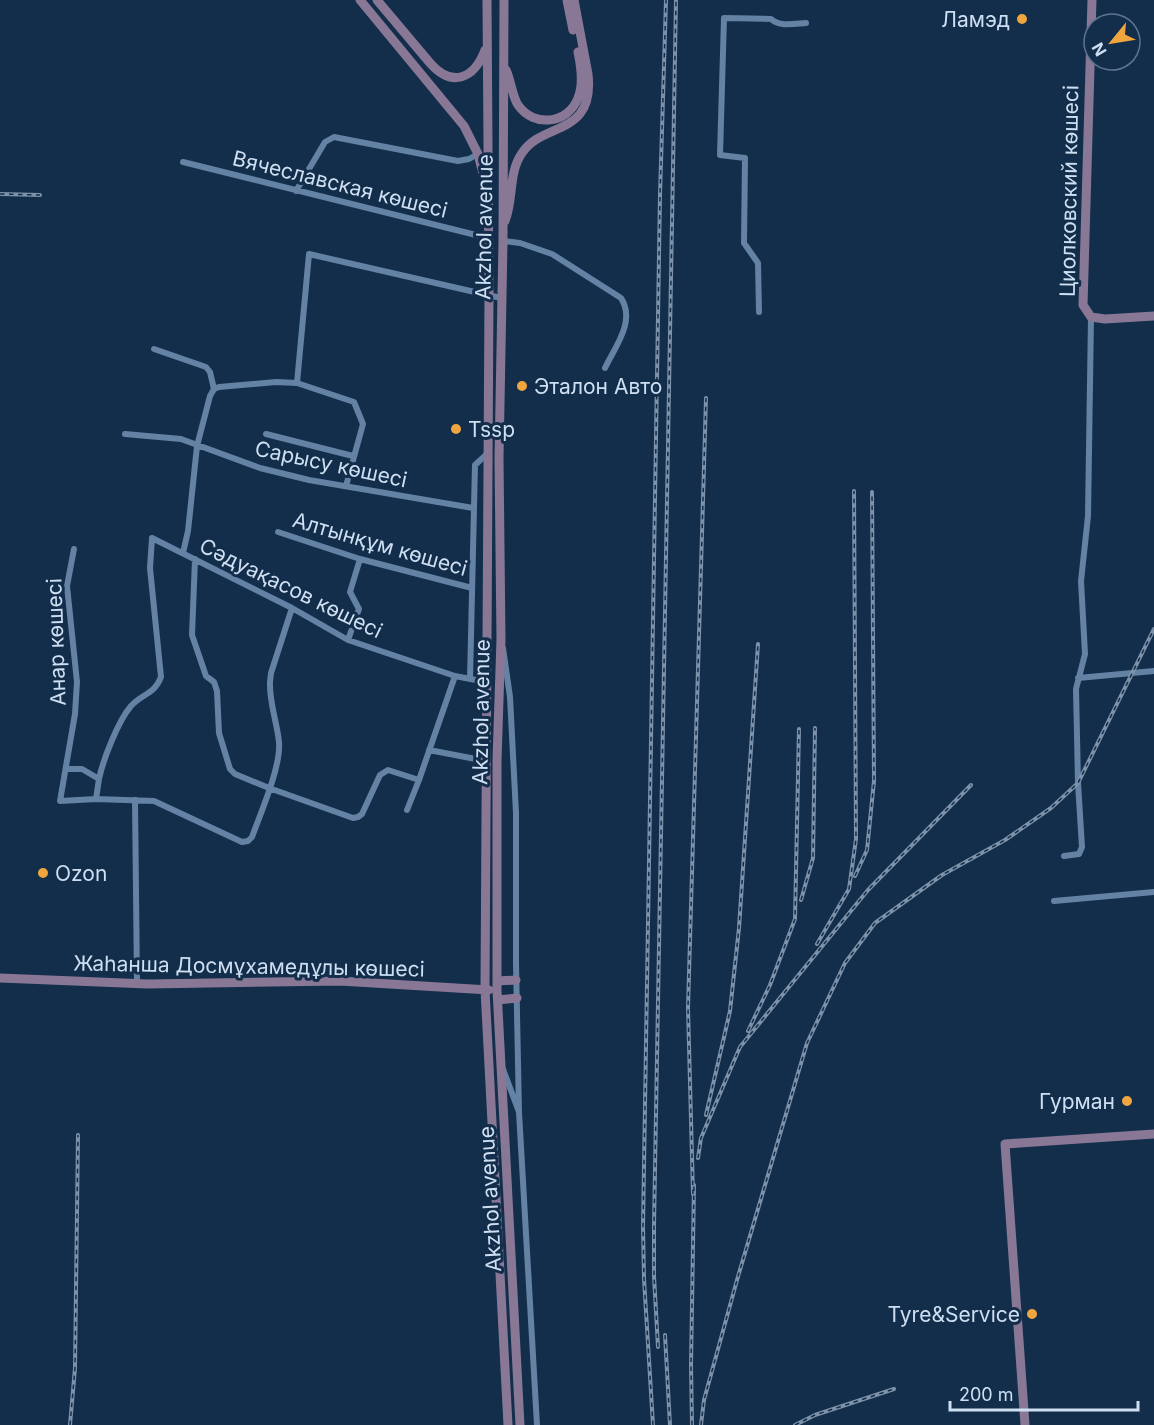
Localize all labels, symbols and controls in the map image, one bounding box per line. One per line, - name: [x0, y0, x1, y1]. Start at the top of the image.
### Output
- place label: Ламэд: [941, 7, 1010, 32]
- marker: Ламэд: [1015, 12, 1029, 26]
- north arrow: [1082, 12, 1142, 72]
- text: N: [1087, 39, 1111, 60]
- street label: Циолковский көшесі: [1055, 85, 1083, 297]
- street label: Вячеславская көшесі: [230, 145, 450, 223]
- street label: Akzhol avenue: [470, 154, 498, 300]
- place label: Эталон Авто: [534, 374, 662, 399]
- marker: Эталон Авто: [515, 379, 529, 393]
- place label: Tssp: [468, 417, 515, 442]
- marker: Tssp: [449, 422, 463, 436]
- street label: Сарысу көшесі: [253, 436, 409, 492]
- street label: Алтынқұм көшесі: [290, 507, 470, 581]
- street label: Сәдуақасов көшесі: [196, 533, 386, 643]
- street label: Анар көшесі: [41, 578, 71, 706]
- street label: Akzhol avenue: [467, 639, 495, 785]
- place label: Ozon: [55, 861, 107, 886]
- marker: Ozon: [36, 866, 50, 880]
- street label: Жаһанша Досмұхамедұлы көшесі: [73, 950, 425, 982]
- place label: Гурман: [1039, 1089, 1115, 1114]
- marker: Гурман: [1120, 1094, 1134, 1108]
- street label: Akzhol avenue: [474, 1126, 506, 1272]
- place label: Tyre&Service: [888, 1302, 1020, 1327]
- marker: Tyre&Service: [1025, 1307, 1039, 1321]
- scale bar: [950, 1374, 1138, 1412]
- text: 200 m: [959, 1384, 1014, 1405]

